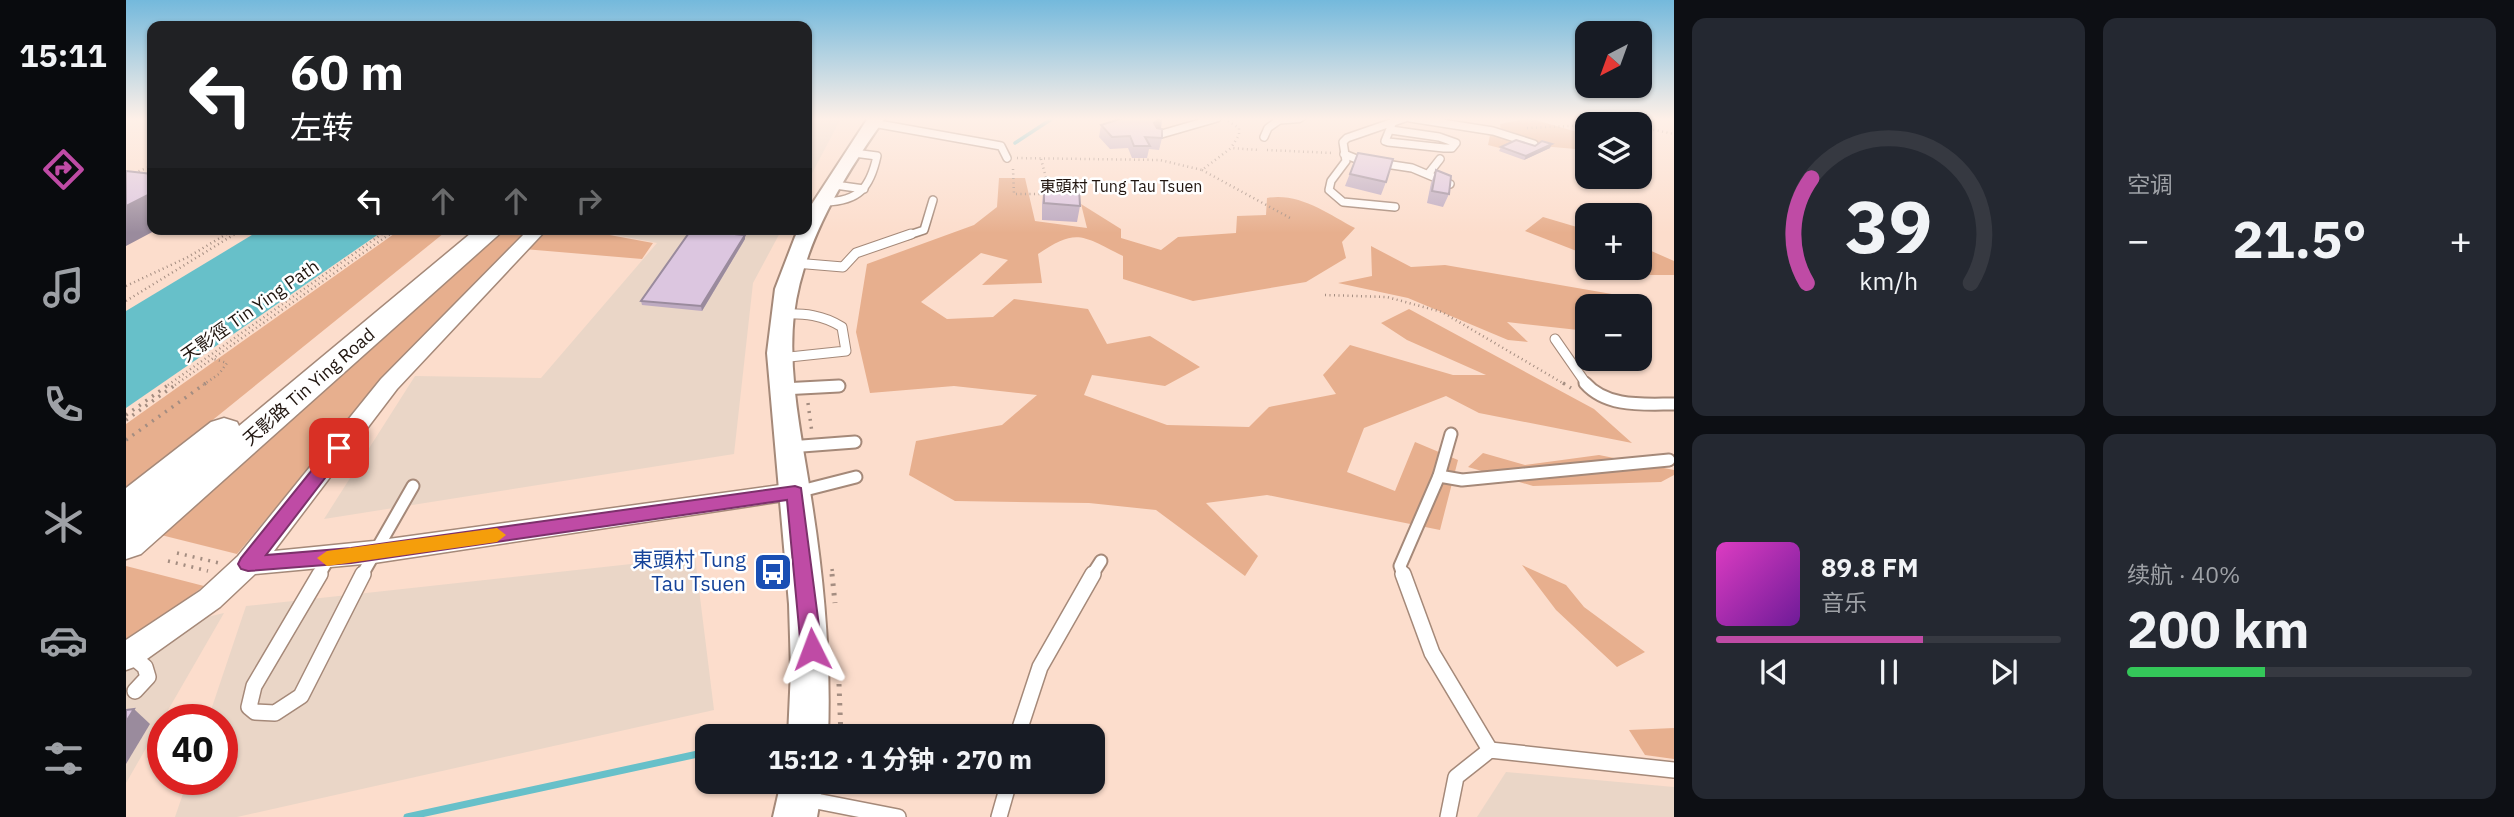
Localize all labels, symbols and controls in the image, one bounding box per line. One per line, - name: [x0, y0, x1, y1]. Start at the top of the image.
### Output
- north arrow: [1575, 21, 1652, 98]
- map controls: [1575, 21, 1652, 371]
- text: 15:11: [19, 34, 107, 76]
- text: 60 m: [290, 40, 404, 103]
- icon: left: [175, 49, 266, 140]
- text: 左转: [290, 106, 354, 148]
- button: layers: [1575, 112, 1652, 189]
- icon: directions: [39, 145, 88, 194]
- text: 空调: [2127, 169, 2173, 199]
- district label: 東頭村 Tung Tau Tsuen: [1040, 176, 1202, 196]
- text: 39: [1845, 178, 1932, 273]
- icon: left: [351, 182, 389, 220]
- icon: ahead: [424, 182, 462, 220]
- icon: ahead: [497, 182, 535, 220]
- icon: right: [570, 182, 608, 220]
- button: +: [1575, 203, 1652, 280]
- text: 21.5°: [2232, 205, 2367, 272]
- text: −: [2127, 215, 2150, 264]
- text: +: [2449, 215, 2472, 264]
- street label: 天影徑 Tin Ying Path: [176, 254, 323, 367]
- icon: music: [39, 263, 88, 312]
- text: km/h: [1859, 264, 1918, 297]
- button: −: [1575, 294, 1652, 371]
- street label: 天影路 Tin Ying Road: [238, 323, 379, 450]
- icon: phone: [39, 380, 88, 429]
- pin: [309, 418, 369, 478]
- icon: arrive: [320, 429, 358, 467]
- icon: climate: [39, 498, 88, 547]
- place label: 東頭村 Tung Tau Tsuen: [632, 545, 746, 597]
- text: 89.8 FM: [1821, 550, 1919, 584]
- bus stop icon: 東頭村 Tung Tau Tsuen: [752, 551, 794, 593]
- text: 续航 · 40%: [2127, 559, 2240, 589]
- text: 音乐: [1821, 587, 1867, 617]
- text: 200 km: [2127, 595, 2309, 662]
- position arrow: [775, 612, 849, 686]
- icon: car: [39, 616, 88, 665]
- icon: previous: [1755, 653, 1793, 691]
- icon: pause: [1870, 653, 1908, 691]
- icon: next: [1985, 653, 2023, 691]
- speed limit sign: 40: [147, 704, 238, 795]
- icon: filters: [39, 734, 88, 783]
- text: 15:12 · 1 分钟 · 270 m: [768, 742, 1032, 776]

